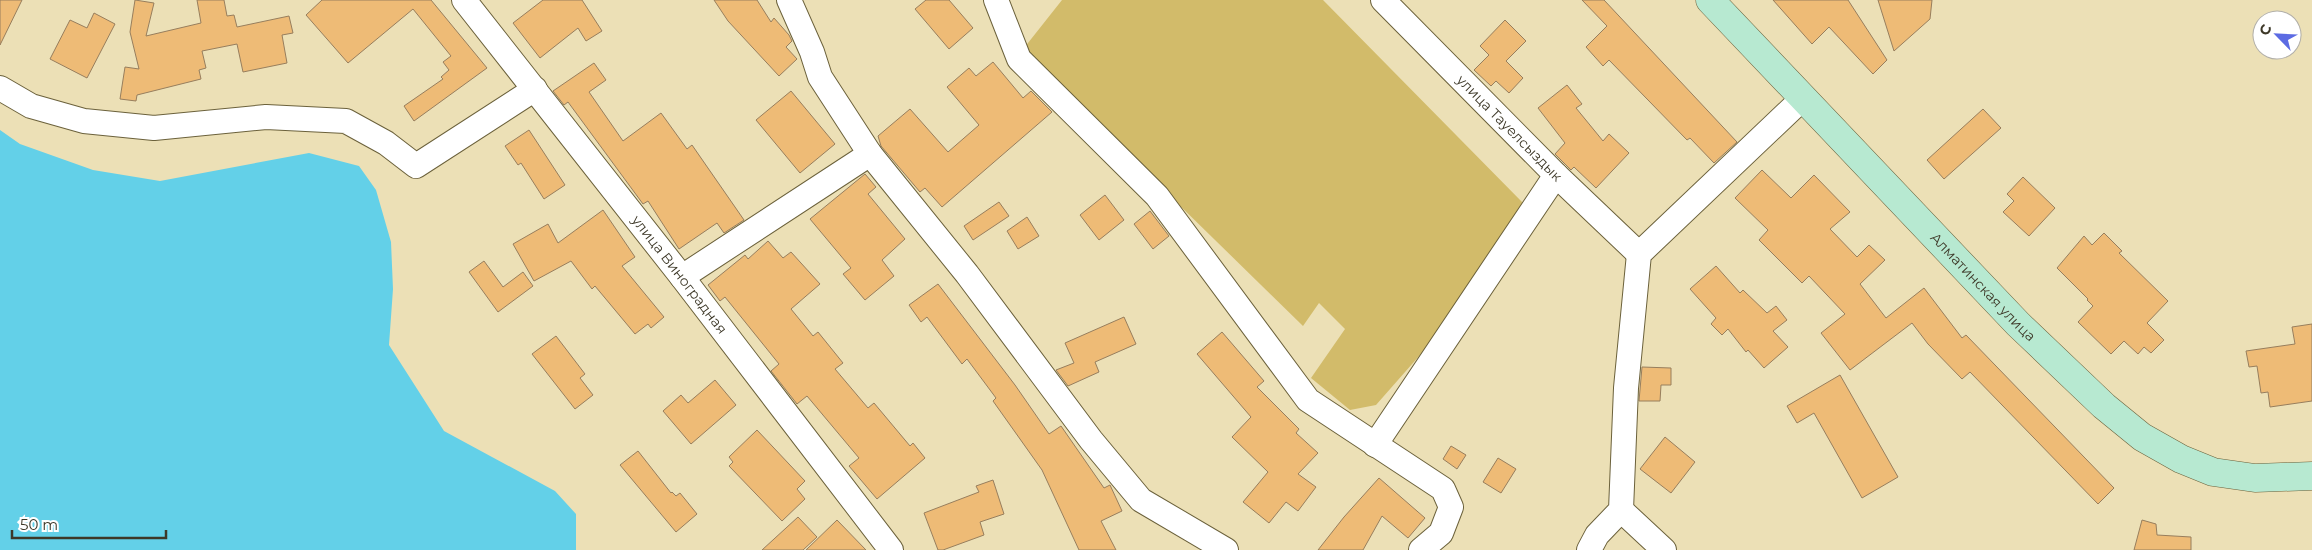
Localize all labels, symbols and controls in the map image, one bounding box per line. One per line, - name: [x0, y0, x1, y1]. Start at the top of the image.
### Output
- north arrow: [2252, 10, 2302, 60]
- text: С: [2255, 21, 2275, 38]
- street label: улица Тауелсыздык: [1452, 70, 1566, 185]
- street label: улица Виноградная: [627, 211, 731, 337]
- street label: Алматинская улица: [1927, 229, 2039, 345]
- scale bar: [12, 508, 166, 540]
- text: 50 m: [20, 515, 58, 534]

